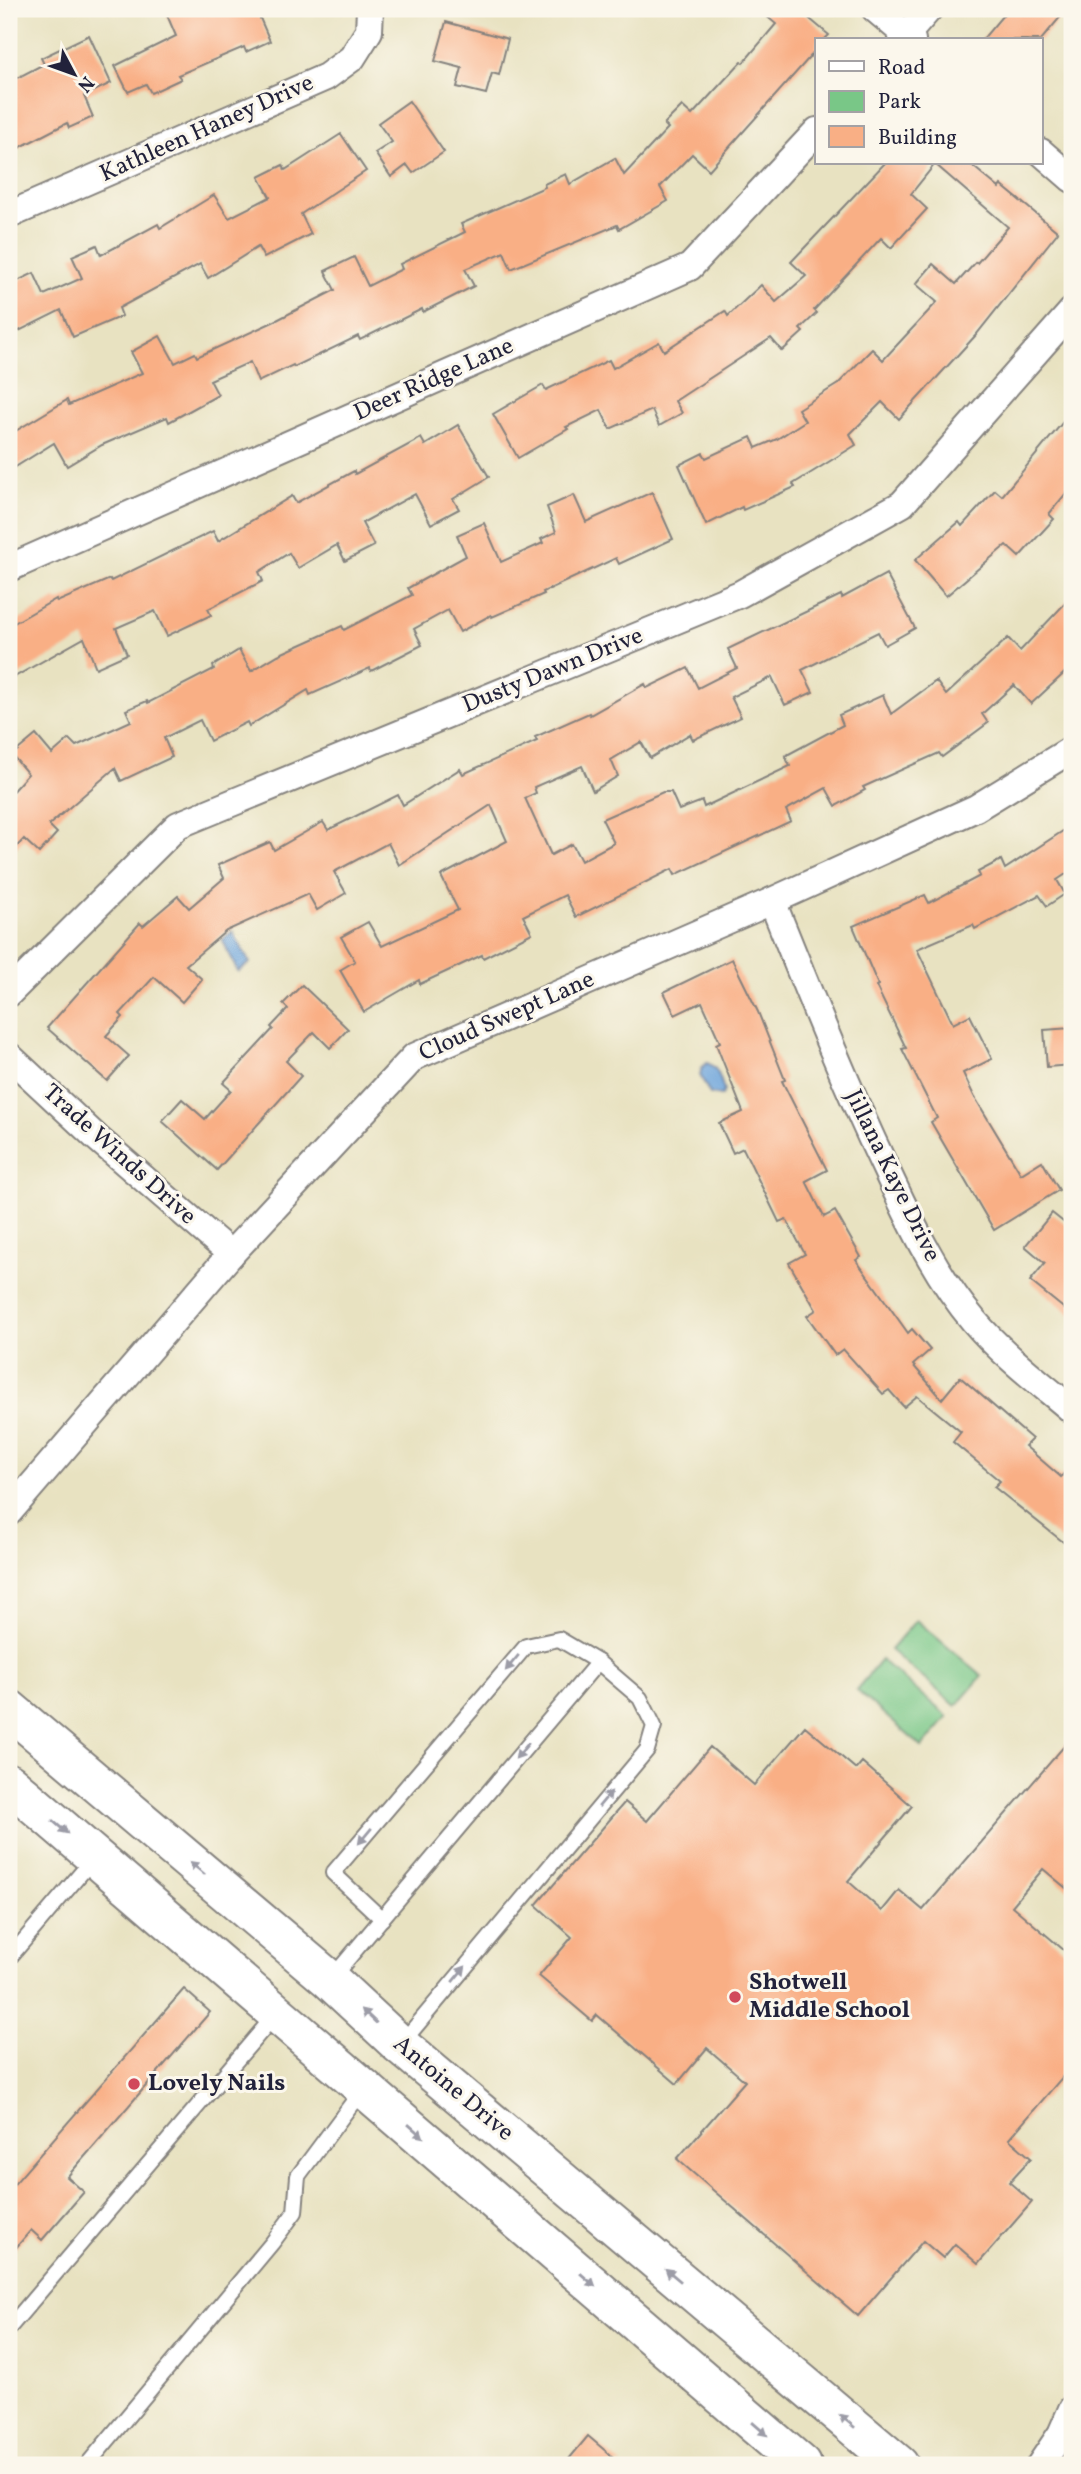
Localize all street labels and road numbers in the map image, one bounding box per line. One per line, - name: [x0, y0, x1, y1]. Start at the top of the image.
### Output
- street label: Kathleen Haney Drive: [95, 67, 319, 191]
- street label: Deer Ridge Lane: [349, 330, 519, 430]
- street label: Dusty Dawn Drive: [458, 619, 648, 723]
- street label: Cloud Swept Lane: [414, 963, 600, 1071]
- street label: Trade Winds Drive: [35, 1077, 203, 1233]
- street label: Jillana Kaye Drive: [836, 1084, 948, 1268]
- street label: Antoine Drive: [385, 2028, 521, 2150]

